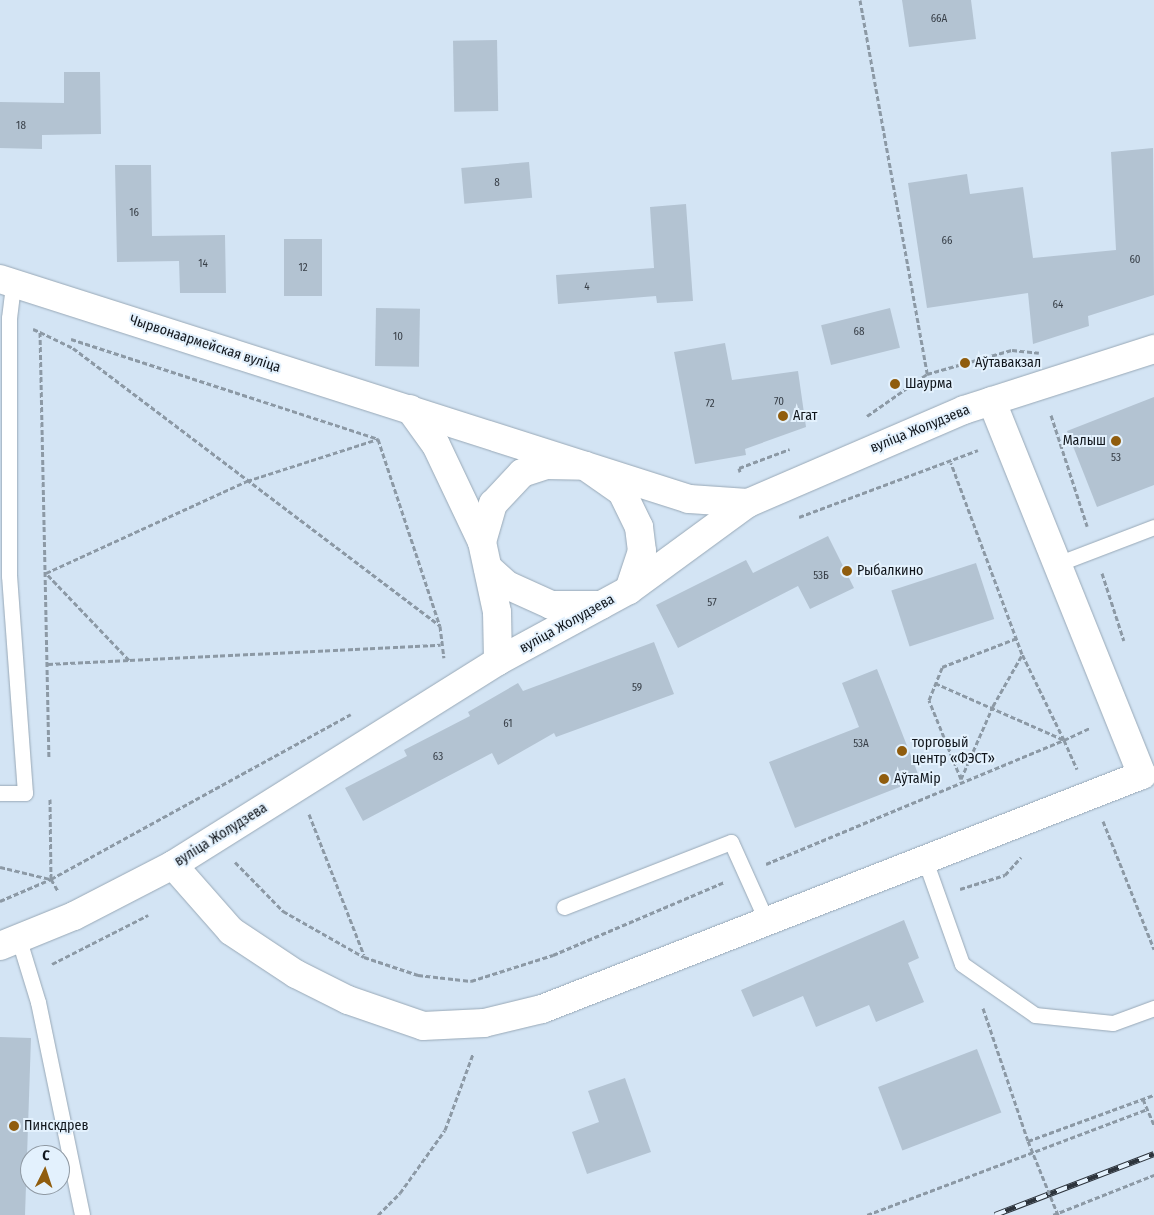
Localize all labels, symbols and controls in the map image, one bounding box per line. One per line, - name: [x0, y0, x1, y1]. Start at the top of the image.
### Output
- house number: 66А: [931, 12, 947, 26]
- house number: 18: [16, 119, 26, 133]
- house number: 8: [494, 176, 500, 190]
- house number: 16: [129, 206, 139, 220]
- house number: 66: [942, 234, 952, 248]
- house number: 60: [1129, 253, 1141, 267]
- house number: 14: [198, 257, 208, 271]
- house number: 12: [298, 261, 308, 275]
- house number: 4: [584, 280, 590, 294]
- house number: 64: [1053, 298, 1063, 312]
- street label: Чырвонаармейская вуліца: [127, 312, 283, 376]
- house number: 68: [854, 325, 864, 339]
- house number: 10: [393, 330, 403, 344]
- place label: Аўтавакзал: [975, 355, 1041, 371]
- marker: Аўтавакзал: [959, 357, 971, 369]
- place label: Шаурма: [905, 376, 952, 392]
- marker: Шаурма: [889, 378, 901, 390]
- house number: 70: [774, 395, 784, 409]
- house number: 72: [705, 397, 715, 411]
- street label: вуліца Жолудзева: [868, 401, 972, 457]
- place label: Агат: [793, 408, 818, 424]
- marker: Агат: [777, 410, 789, 422]
- place label: Малыш: [1063, 433, 1106, 449]
- marker: Малыш: [1110, 435, 1122, 447]
- house number: 53: [1111, 451, 1121, 465]
- place label: Рыбалкино: [857, 563, 923, 579]
- marker: Рыбалкино: [841, 565, 853, 577]
- house number: 53Б: [813, 569, 829, 583]
- street label: вуліца Жолудзева: [517, 591, 617, 657]
- house number: 57: [707, 596, 717, 610]
- house number: 59: [632, 681, 642, 695]
- house number: 61: [503, 717, 513, 731]
- place label: торговый центр «ФЭСТ»: [912, 735, 995, 768]
- house number: 53А: [853, 737, 869, 751]
- marker: торговый центр «ФЭСТ»: [896, 745, 908, 757]
- house number: 63: [433, 750, 443, 764]
- place label: АўтаМір: [894, 771, 941, 787]
- marker: АўтаМір: [878, 773, 890, 785]
- street label: вуліца Жолудзева: [172, 800, 270, 870]
- place label: Пинскдрев: [24, 1118, 88, 1134]
- marker: Пинскдрев: [8, 1120, 20, 1132]
- north arrow: [20, 1145, 70, 1195]
- text: С: [42, 1147, 50, 1164]

